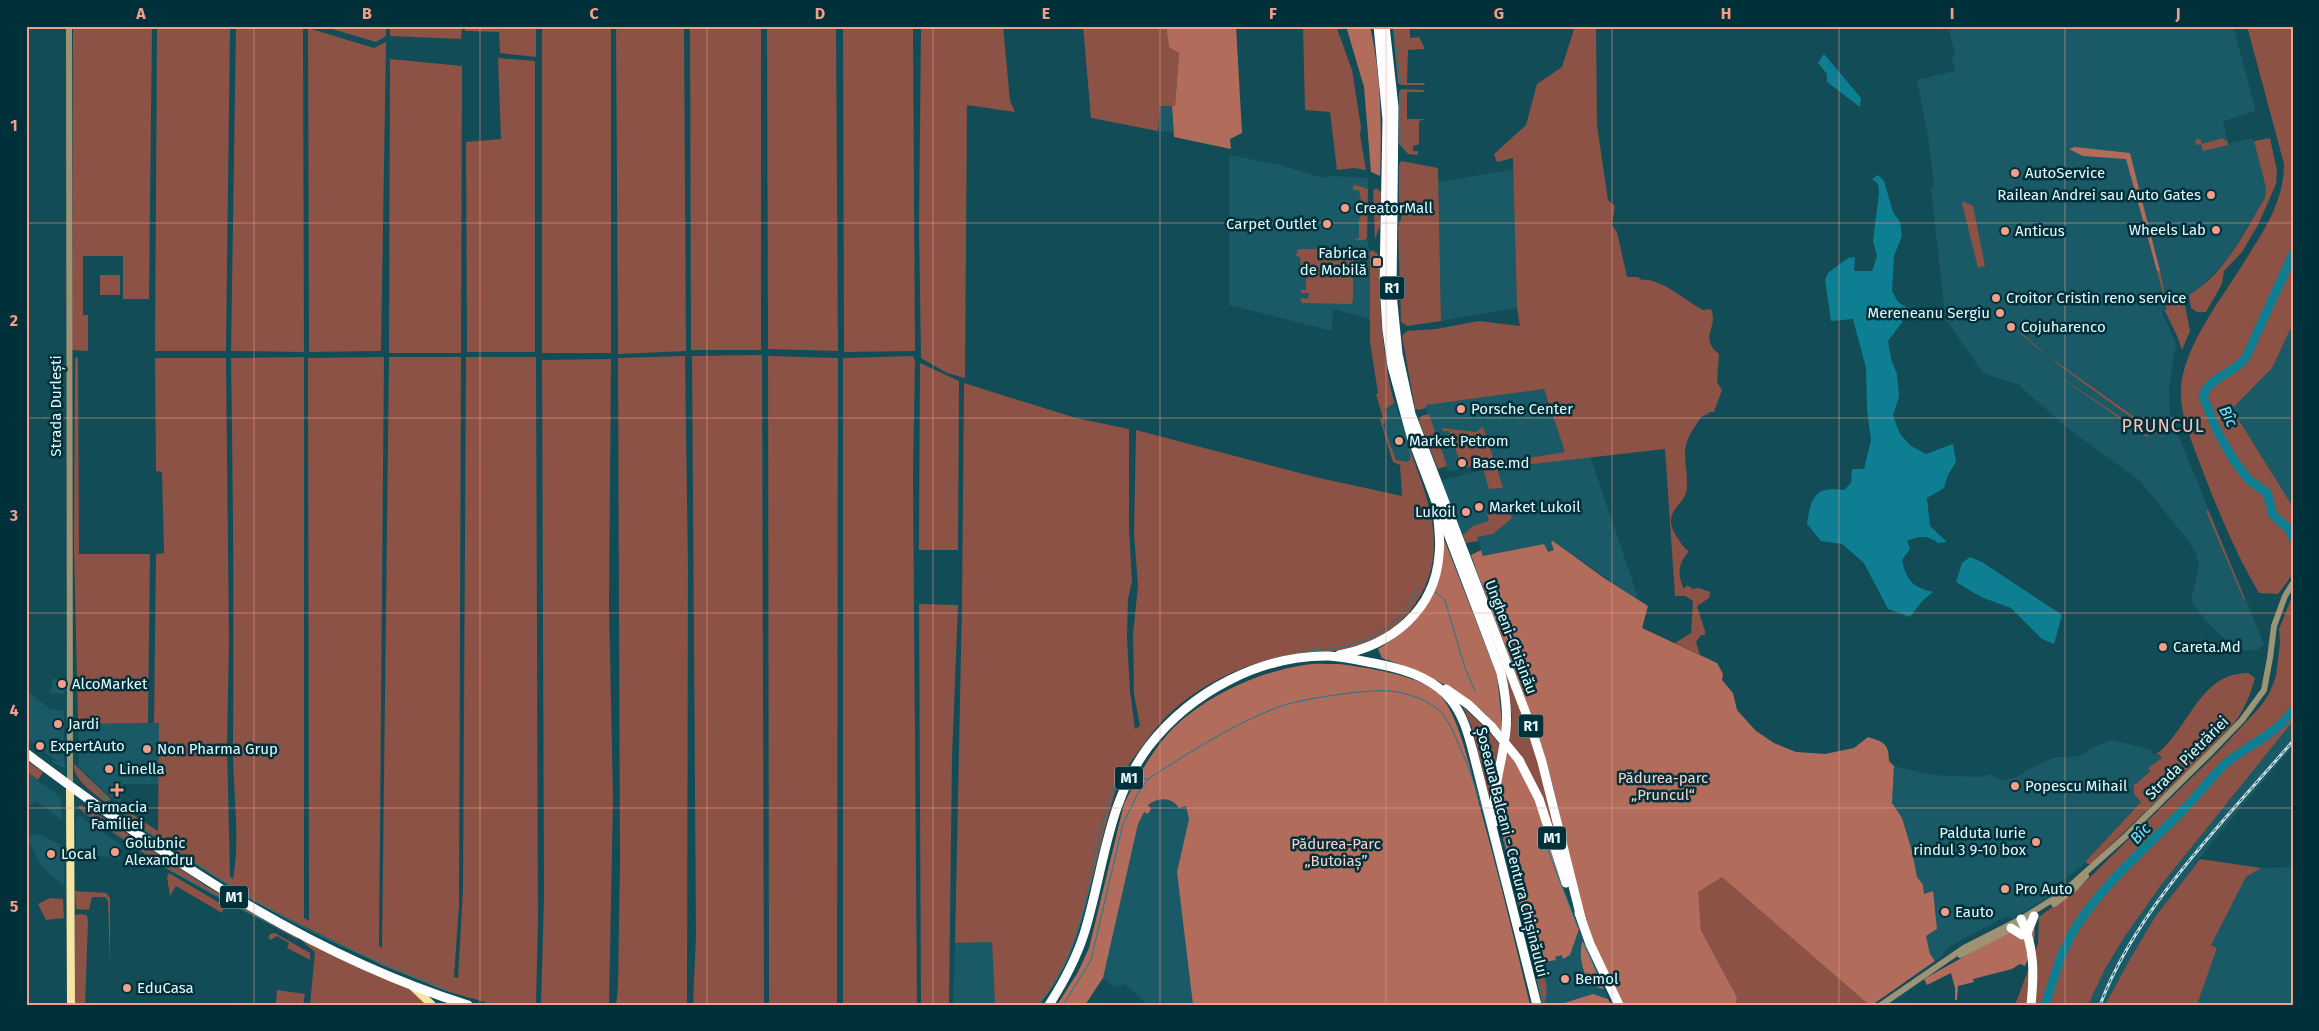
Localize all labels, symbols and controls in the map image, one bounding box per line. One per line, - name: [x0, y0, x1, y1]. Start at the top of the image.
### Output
- text: A: [135, 4, 146, 23]
- text: B: [362, 4, 372, 23]
- text: C: [589, 4, 599, 23]
- text: D: [815, 4, 825, 23]
- text: E: [1042, 4, 1050, 23]
- text: F: [1269, 4, 1277, 23]
- text: G: [1494, 4, 1504, 23]
- text: H: [1721, 4, 1731, 23]
- text: I: [1950, 4, 1954, 23]
- text: J: [2174, 4, 2181, 23]
- text: 1: [10, 116, 18, 135]
- place label: AutoService: [2025, 164, 2105, 182]
- marker: AutoService: [2009, 167, 2021, 179]
- place label: Railean Andrei sau Auto Gates: [1997, 186, 2201, 204]
- marker: Railean Andrei sau Auto Gates: [2205, 189, 2217, 201]
- place label: CreatorMall: [1355, 199, 1434, 217]
- marker: CreatorMall: [1339, 202, 1351, 214]
- place label: Carpet Outlet: [1226, 215, 1318, 233]
- marker: Carpet Outlet: [1321, 218, 1333, 230]
- place label: Wheels Lab: [2129, 221, 2206, 239]
- place label: Anticus: [2015, 222, 2065, 240]
- marker: Wheels Lab: [2210, 224, 2222, 236]
- marker: Anticus: [1999, 225, 2011, 237]
- place label: Fabrica de Mobilă: [1300, 244, 1367, 279]
- marker: Fabrica de Mobilă: [1371, 256, 1383, 268]
- road number: R1: [1380, 276, 1404, 300]
- place label: Croitor Cristin reno service: [2006, 289, 2187, 307]
- marker: Croitor Cristin reno service: [1990, 292, 2002, 304]
- place label: Mereneanu Sergiu: [1867, 304, 1990, 322]
- marker: Mereneanu Sergiu: [1994, 307, 2006, 319]
- text: 2: [10, 311, 18, 330]
- place label: Cojuharenco: [2021, 318, 2106, 336]
- marker: Cojuharenco: [2005, 321, 2017, 333]
- street label: Strada Durlești: [47, 355, 66, 457]
- place label: Porsche Center: [1471, 400, 1573, 418]
- water label: Bîc: [2215, 402, 2242, 431]
- marker: Porsche Center: [1455, 403, 1467, 415]
- district label: PRUNCUL: [2121, 415, 2205, 437]
- place label: Market Petrom: [1409, 432, 1509, 450]
- marker: Market Petrom: [1393, 435, 1405, 447]
- place label: Base.md: [1472, 454, 1530, 472]
- marker: Base.md: [1456, 457, 1468, 469]
- place label: Market Lukoil: [1489, 498, 1581, 516]
- marker: Market Lukoil: [1473, 501, 1485, 513]
- place label: Lukoil: [1415, 503, 1457, 521]
- text: 3: [9, 506, 18, 525]
- marker: Lukoil: [1460, 506, 1472, 518]
- street label: Ungheni-Chișinău: [1480, 577, 1541, 697]
- place label: Careta.Md: [2173, 638, 2241, 656]
- marker: Careta.Md: [2157, 641, 2169, 653]
- place label: AlcoMarket: [72, 675, 148, 693]
- marker: AlcoMarket: [56, 678, 68, 690]
- text: 4: [9, 701, 19, 720]
- street label: Strada Pietrăriei: [2142, 713, 2232, 803]
- road number: R1: [1518, 714, 1544, 738]
- place label: Jardi: [68, 715, 99, 733]
- marker: Jardi: [52, 718, 64, 730]
- street label: Șoseaua Balcani - Centura Chișinăului: [1471, 725, 1552, 979]
- place label: ExpertAuto: [50, 737, 125, 755]
- marker: ExpertAuto: [34, 740, 46, 752]
- place label: Non Pharma Grup: [157, 740, 278, 758]
- marker: Non Pharma Grup: [141, 743, 153, 755]
- place label: Linella: [119, 760, 165, 778]
- marker: Linella: [103, 763, 115, 775]
- road number: M1: [1115, 766, 1143, 790]
- park label: Pădurea-parc „Pruncul“: [1618, 769, 1708, 804]
- place label: Popescu Mihail: [2025, 777, 2128, 795]
- marker: Popescu Mihail: [2009, 780, 2021, 792]
- marker: Farmacia Familiei: [111, 784, 123, 796]
- place label: Farmacia Familiei: [87, 798, 148, 833]
- water label: Bîc: [2126, 819, 2155, 848]
- place label: Palduta Iurie rindul 3 9-10 box: [1913, 824, 2027, 859]
- road number: M1: [1538, 826, 1566, 850]
- place label: Golubnic Alexandru: [125, 834, 193, 869]
- park label: Pădurea-Parc „Butoiaș”: [1291, 835, 1381, 871]
- marker: Palduta Iurie rindul 3 9-10 box: [2030, 836, 2042, 848]
- place label: Local: [61, 845, 97, 863]
- marker: Golubnic Alexandru: [109, 846, 121, 858]
- marker: Local: [45, 848, 57, 860]
- place label: Pro Auto: [2015, 880, 2073, 898]
- marker: Pro Auto: [1999, 883, 2011, 895]
- road number: M1: [220, 886, 248, 909]
- text: 5: [10, 897, 19, 916]
- place label: Eauto: [1955, 903, 1994, 921]
- marker: Eauto: [1939, 906, 1951, 918]
- place label: Bemol: [1575, 970, 1619, 988]
- marker: Bemol: [1559, 973, 1571, 985]
- place label: EduCasa: [137, 979, 194, 997]
- marker: EduCasa: [121, 982, 133, 994]

